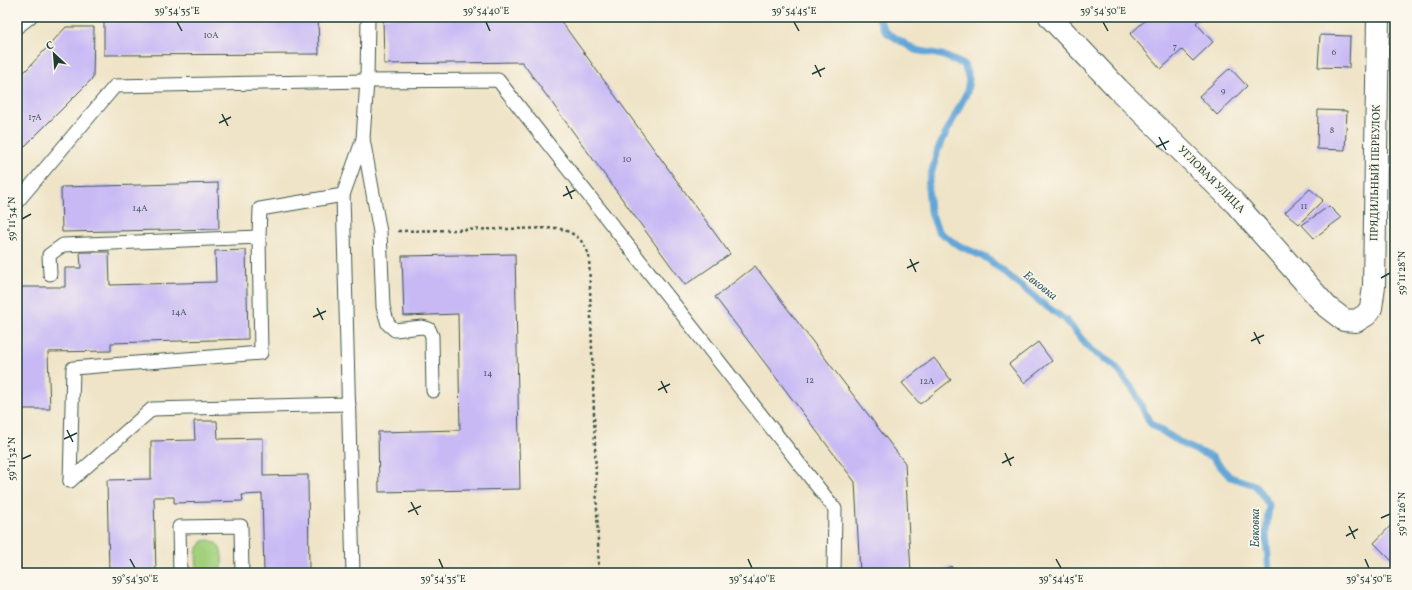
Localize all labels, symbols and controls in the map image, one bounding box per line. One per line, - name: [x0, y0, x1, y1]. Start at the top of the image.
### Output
- text: 39°54'35"E: [154, 4, 200, 18]
- text: 39°54'40"E: [463, 4, 509, 18]
- text: 39°54'45"E: [771, 4, 817, 18]
- text: 39°54'50"E: [1080, 4, 1126, 18]
- house number: 10А: [203, 29, 219, 42]
- north arrow: [34, 34, 74, 74]
- text: С: [44, 38, 57, 55]
- house number: 7: [1173, 40, 1177, 53]
- house number: 6: [1332, 46, 1337, 59]
- house number: 9: [1221, 85, 1226, 98]
- street label: ПРЯДИЛЬНЫЙ ПЕРЕУЛОК: [1367, 104, 1385, 241]
- house number: 17А: [28, 111, 42, 124]
- house number: 8: [1330, 124, 1335, 137]
- street label: УГЛОВАЯ УЛИЦА: [1174, 143, 1248, 217]
- house number: 10: [623, 153, 632, 166]
- text: 59°11'34"N: [5, 196, 19, 241]
- house number: 11: [1301, 200, 1307, 213]
- house number: 14А: [132, 202, 148, 215]
- text: 59°11'28"N: [1395, 250, 1409, 295]
- water label: Евковка: [1020, 268, 1061, 305]
- house number: 14А: [171, 306, 187, 319]
- house number: 14: [484, 367, 492, 380]
- house number: 12: [806, 374, 814, 387]
- house number: 12А: [920, 375, 935, 388]
- text: 59°11'32"N: [5, 436, 19, 481]
- text: 59°11'26"N: [1395, 491, 1409, 536]
- water label: Евковка: [1248, 508, 1264, 548]
- text: 39°54'30"E: [112, 572, 158, 586]
- text: 39°54'35"E: [420, 572, 466, 586]
- text: 39°54'40"E: [729, 572, 775, 586]
- text: 39°54'45"E: [1038, 572, 1084, 586]
- text: 39°54'50"E: [1346, 572, 1392, 586]

